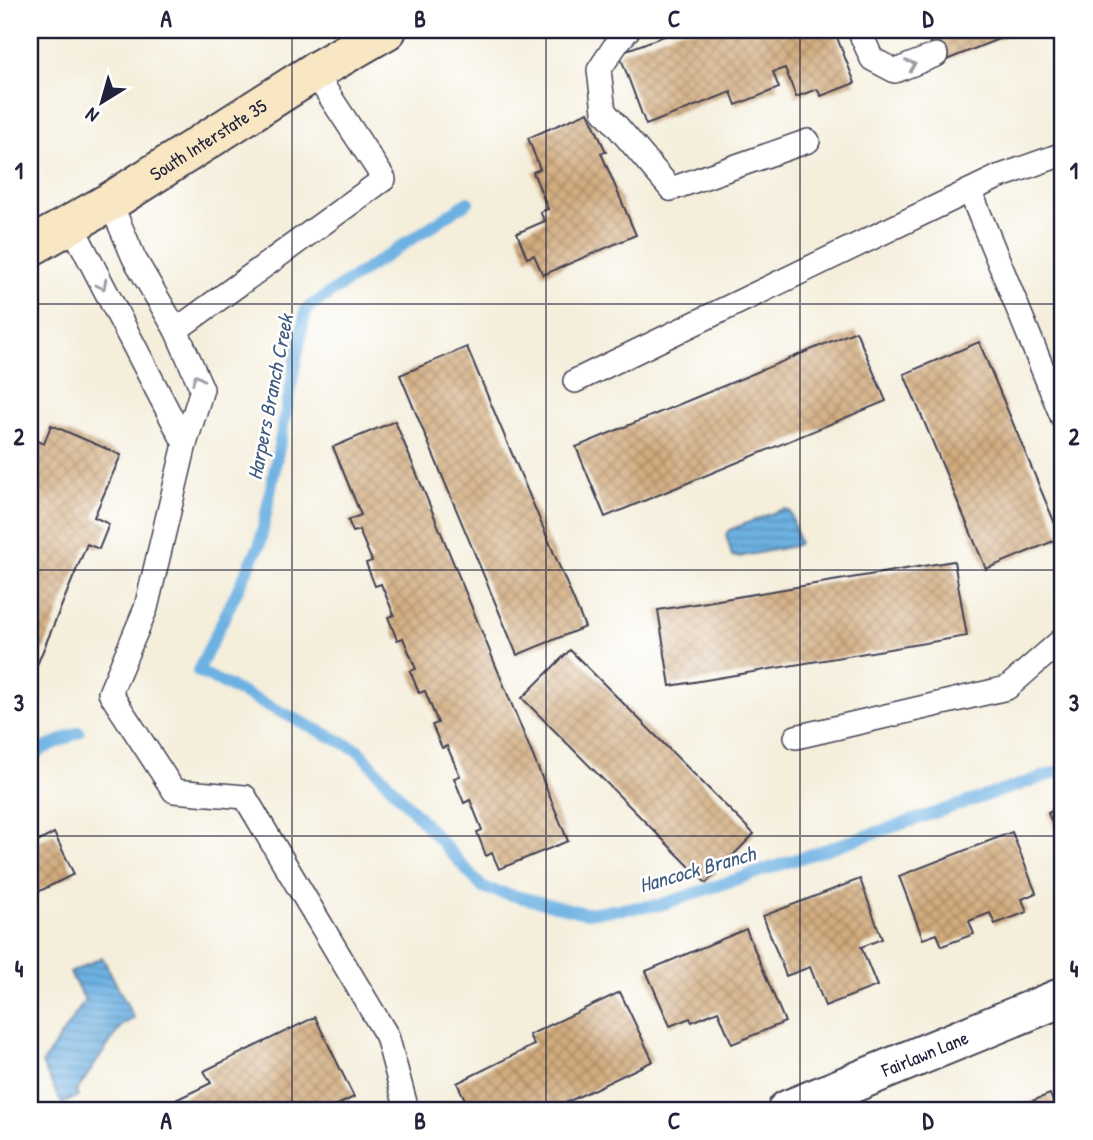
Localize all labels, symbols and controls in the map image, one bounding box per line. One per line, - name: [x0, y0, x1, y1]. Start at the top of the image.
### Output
- text: A: [160, 3, 172, 34]
- text: B: [414, 3, 426, 34]
- text: C: [668, 3, 680, 34]
- text: D: [923, 3, 935, 34]
- one-way arrow: [905, 59, 917, 73]
- north arrow: [66, 66, 136, 136]
- street label: South Interstate 35: [145, 93, 271, 186]
- text: N: [80, 102, 104, 129]
- text: 1: [15, 155, 23, 186]
- text: 1: [1070, 155, 1078, 186]
- one-way arrow: [94, 278, 107, 290]
- water label: Harpers Branch Creek: [240, 310, 301, 482]
- one-way arrow: [191, 374, 205, 386]
- text: 2: [14, 421, 25, 452]
- text: 2: [1069, 421, 1080, 452]
- text: 3: [14, 687, 24, 718]
- text: 3: [1069, 687, 1079, 718]
- water label: Hancock Branch: [636, 838, 759, 899]
- text: 4: [15, 953, 24, 984]
- text: 4: [1070, 953, 1079, 984]
- street label: Fairlawn Lane: [877, 1024, 972, 1083]
- text: A: [160, 1105, 172, 1136]
- text: B: [414, 1105, 426, 1136]
- text: C: [668, 1105, 680, 1136]
- text: D: [923, 1105, 935, 1136]

